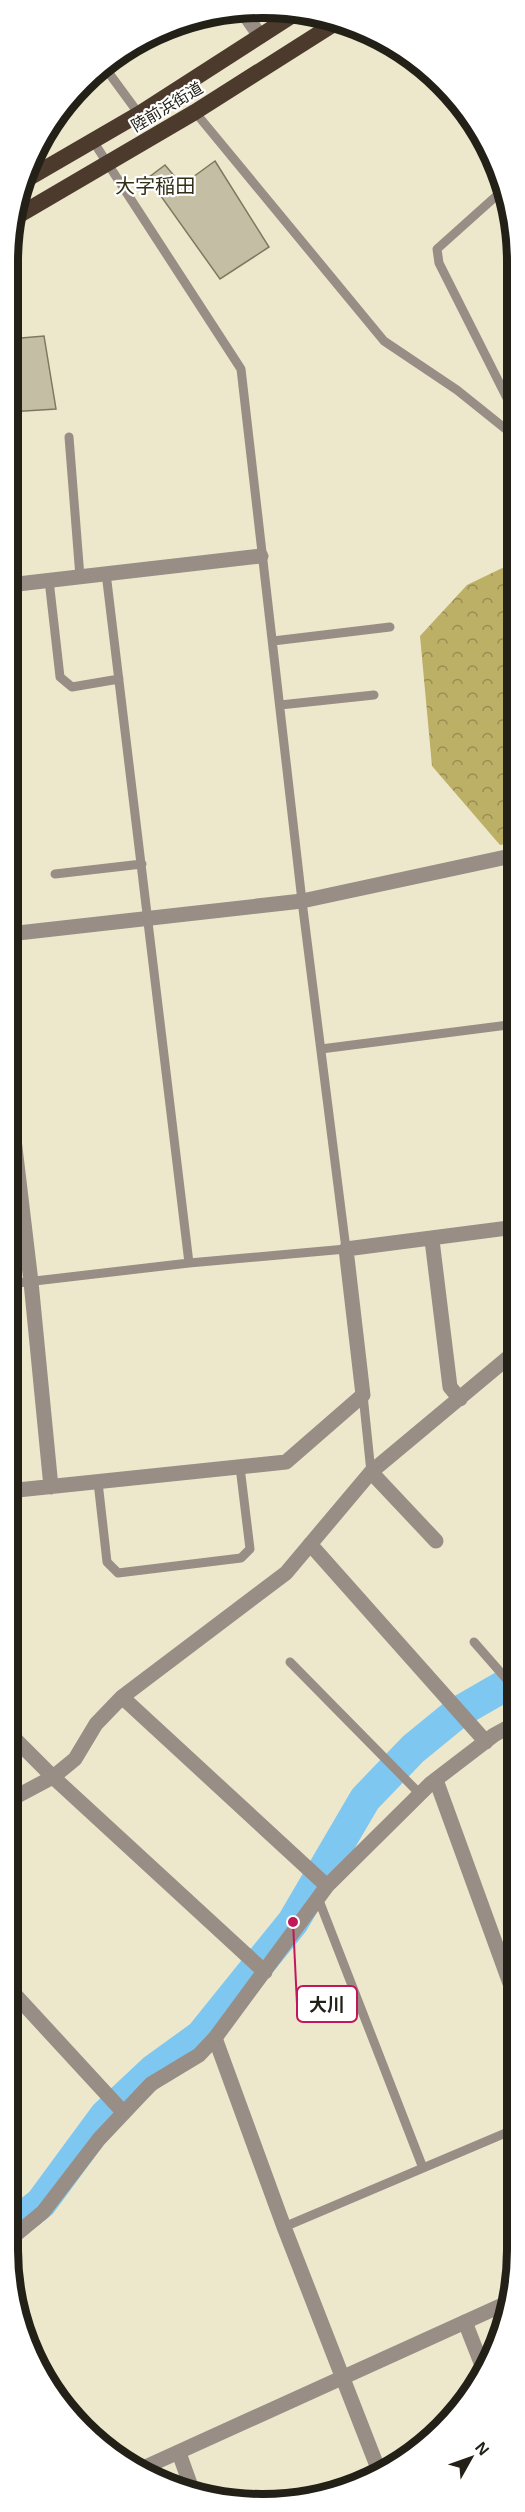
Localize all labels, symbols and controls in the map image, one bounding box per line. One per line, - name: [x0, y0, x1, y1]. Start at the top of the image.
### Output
- street label: 陸前浜街道: [128, 79, 206, 135]
- district label: 大字稲田: [115, 175, 195, 197]
- callout: 大川: [297, 1986, 357, 2022]
- text: 大川: [309, 1995, 345, 2015]
- north arrow: [441, 2428, 501, 2488]
- text: N: [472, 2439, 492, 2459]

